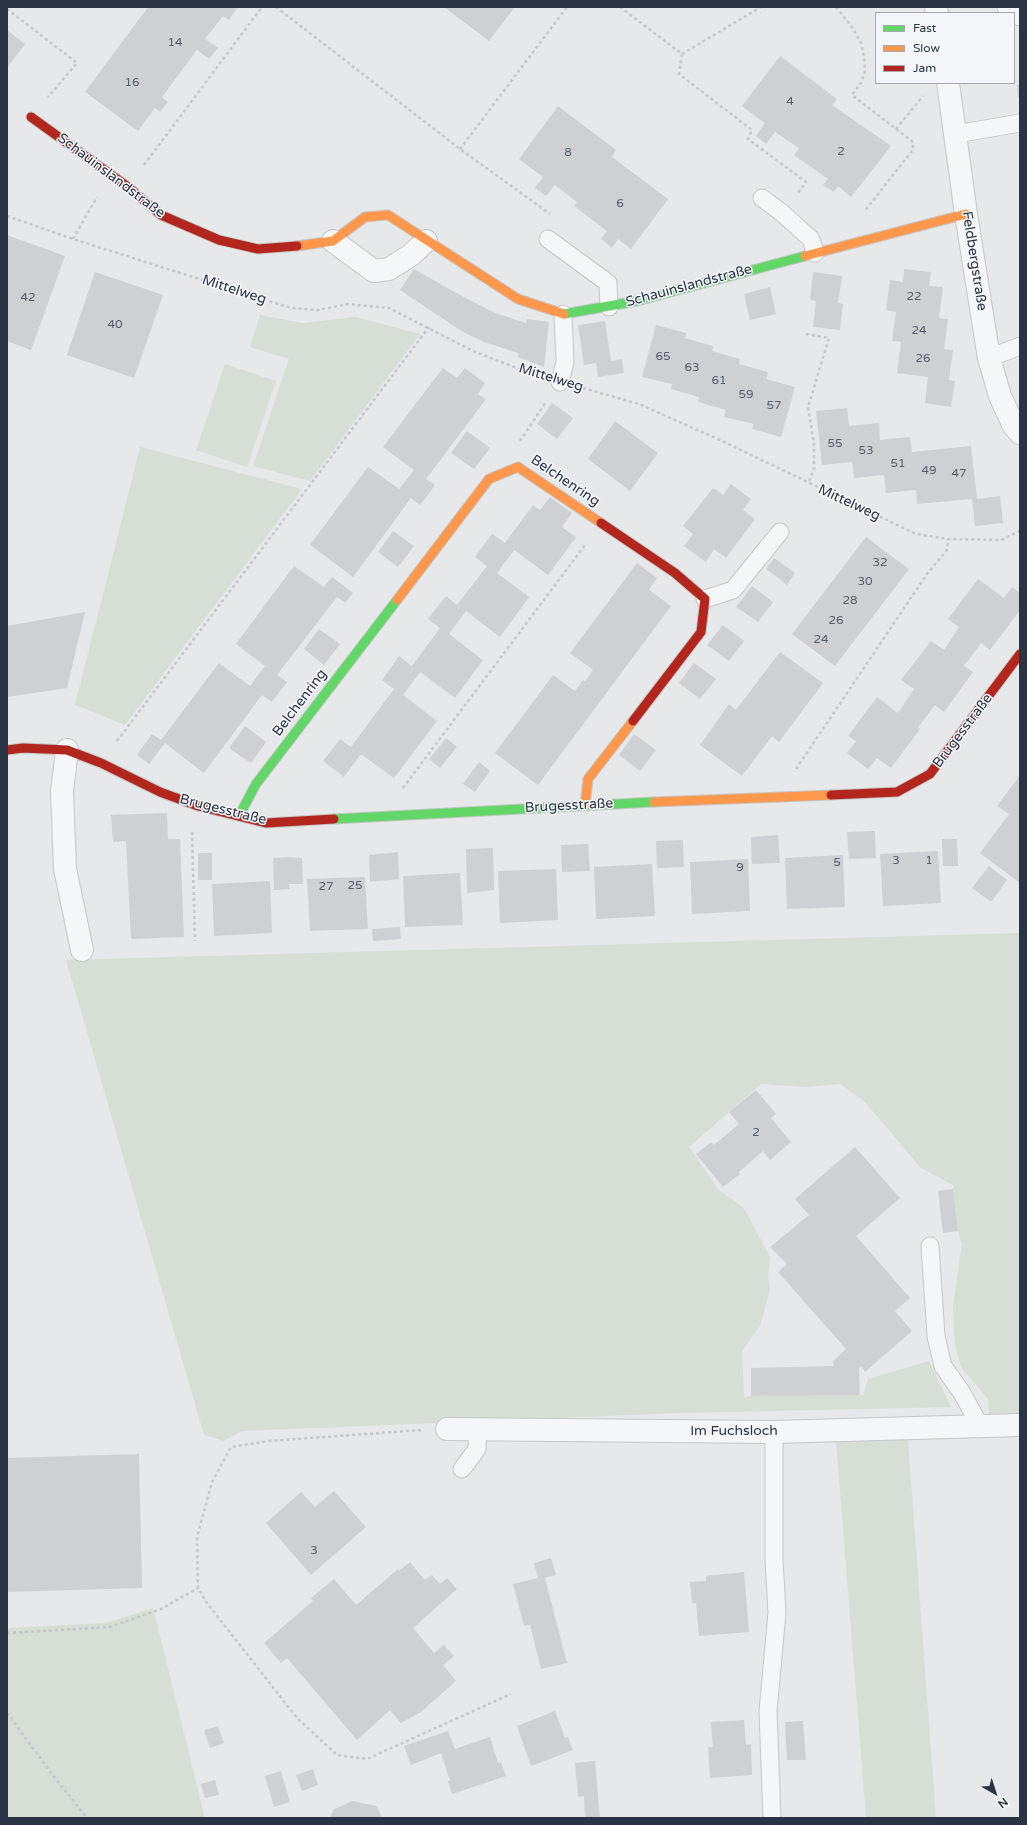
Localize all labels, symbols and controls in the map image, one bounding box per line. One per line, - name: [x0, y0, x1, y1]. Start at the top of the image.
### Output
- legend: [875, 12, 1015, 84]
- text: Fast: [913, 21, 936, 35]
- house number: 14: [167, 36, 183, 50]
- text: Slow: [913, 41, 940, 55]
- text: Jam: [913, 61, 936, 75]
- house number: 16: [124, 76, 140, 90]
- house number: 4: [786, 95, 794, 109]
- street label: Schauinslandstraße: [54, 130, 168, 222]
- house number: 2: [837, 145, 845, 159]
- house number: 8: [564, 146, 572, 160]
- house number: 6: [616, 197, 624, 211]
- street label: Feldbergstraße: [958, 210, 990, 312]
- street label: Schauinslandstraße: [624, 261, 754, 311]
- street label: Mittelweg: [200, 272, 268, 308]
- house number: 22: [906, 290, 922, 304]
- house number: 42: [20, 291, 36, 305]
- house number: 40: [107, 318, 123, 332]
- house number: 24: [911, 324, 927, 338]
- house number: 65: [655, 350, 671, 364]
- house number: 26: [915, 352, 931, 366]
- street label: Mittelweg: [517, 360, 585, 396]
- house number: 63: [684, 361, 700, 375]
- house number: 61: [711, 374, 727, 388]
- house number: 59: [738, 388, 754, 402]
- house number: 57: [766, 399, 782, 413]
- house number: 55: [827, 437, 843, 451]
- house number: 53: [858, 444, 874, 458]
- street label: Belchenring: [527, 452, 603, 510]
- house number: 51: [890, 457, 906, 471]
- house number: 49: [921, 464, 937, 478]
- house number: 47: [951, 467, 967, 481]
- street label: Mittelweg: [815, 481, 883, 525]
- house number: 32: [872, 556, 888, 570]
- house number: 30: [857, 575, 873, 589]
- house number: 28: [842, 594, 858, 608]
- house number: 26: [828, 614, 844, 628]
- house number: 24: [813, 633, 829, 647]
- street label: Belchenring: [269, 666, 331, 740]
- street label: Brugesstraße: [930, 691, 996, 771]
- street label: Brugesstraße: [178, 791, 268, 829]
- street label: Brugesstraße: [524, 795, 614, 817]
- house number: 3: [892, 854, 900, 868]
- house number: 1: [925, 854, 933, 868]
- house number: 5: [833, 856, 841, 870]
- house number: 9: [736, 861, 744, 875]
- house number: 25: [347, 879, 363, 893]
- house number: 27: [318, 880, 334, 894]
- house number: 2: [752, 1126, 760, 1140]
- street label: Im Fuchsloch: [690, 1423, 778, 1439]
- house number: 3: [310, 1544, 318, 1558]
- north arrow: [975, 1773, 1015, 1813]
- text: N: [995, 1795, 1010, 1811]

